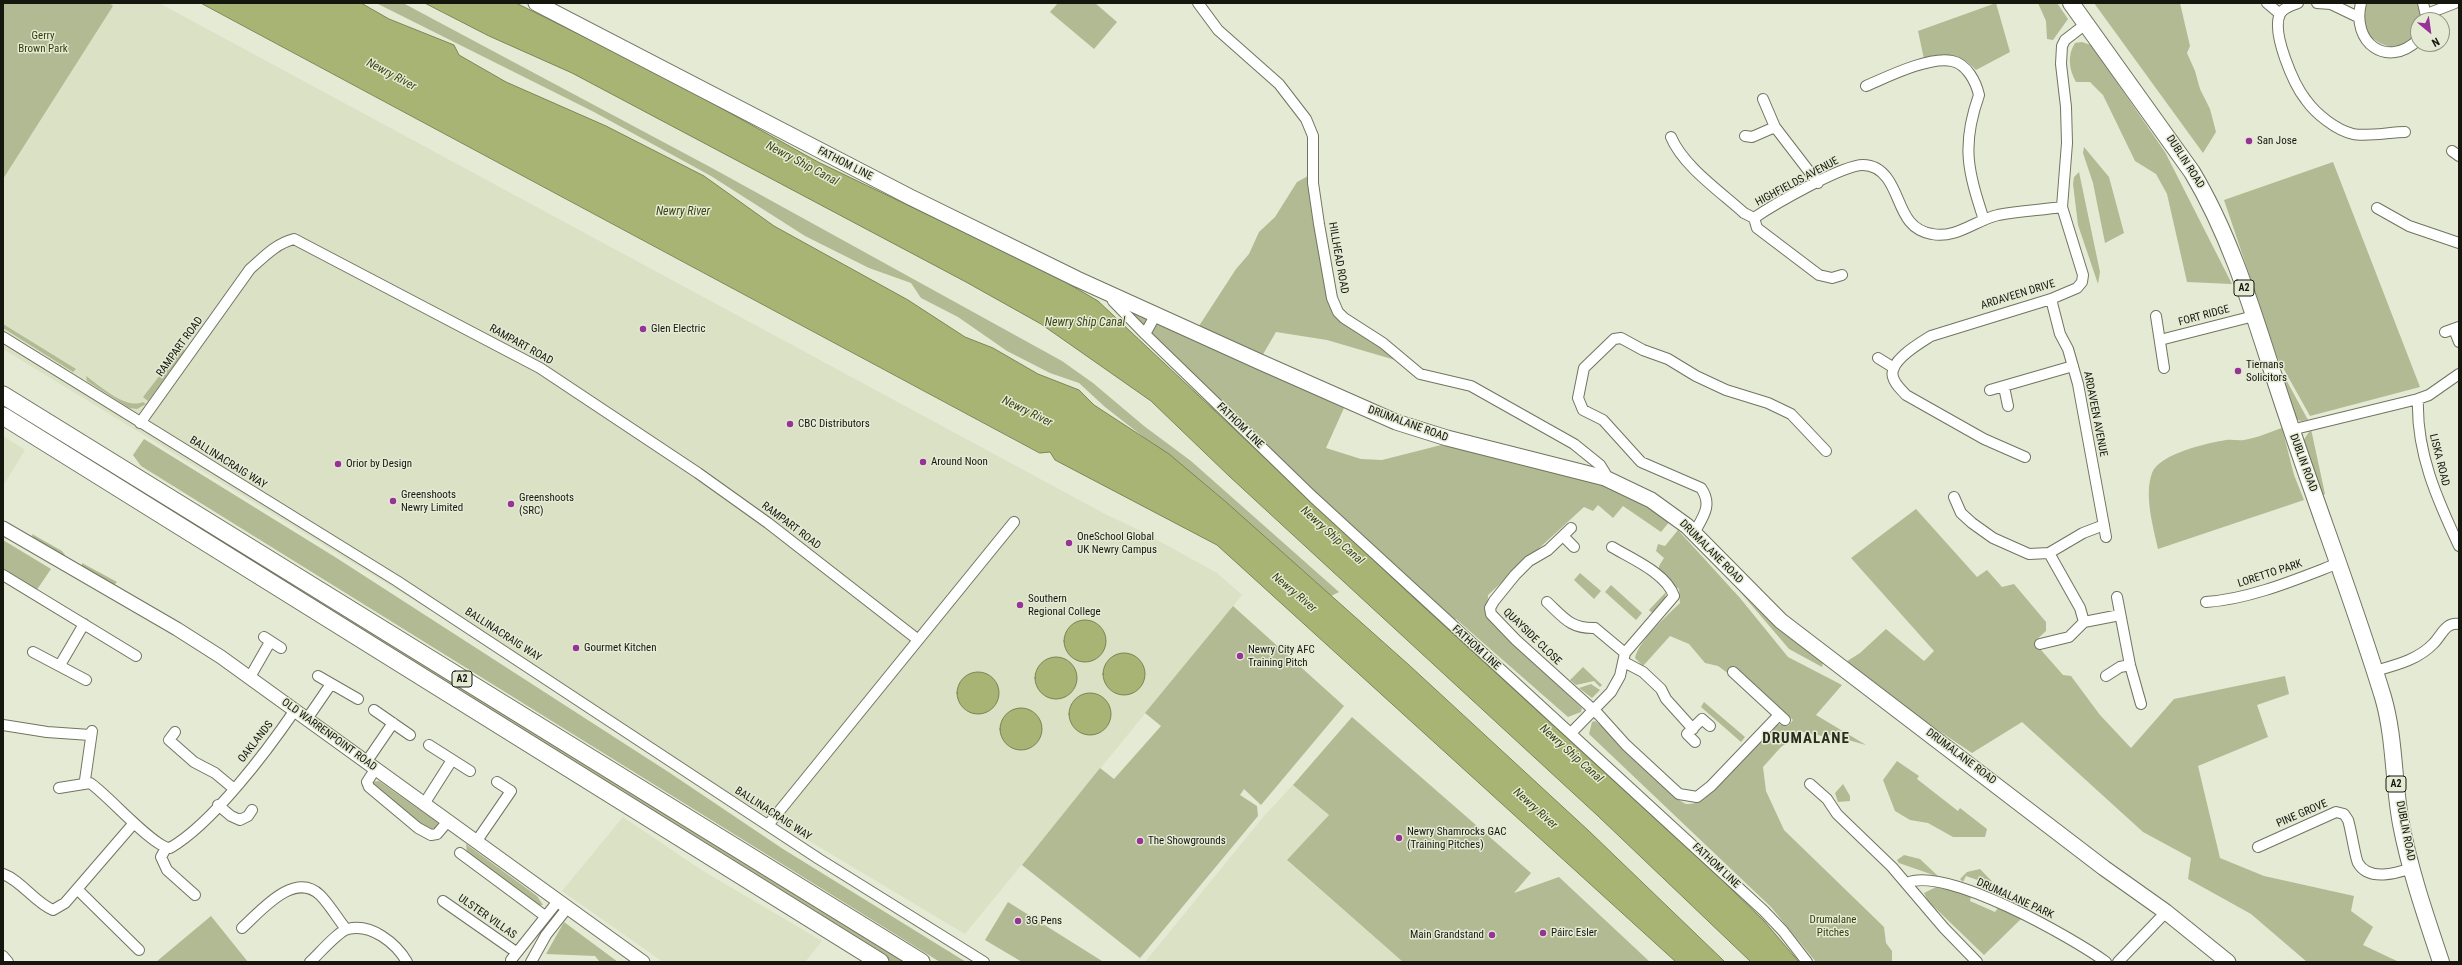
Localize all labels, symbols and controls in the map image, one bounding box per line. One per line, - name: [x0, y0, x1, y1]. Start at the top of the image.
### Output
- north arrow: [2410, 12, 2450, 52]
- park label: Gerry Brown Park: [18, 29, 68, 55]
- text: N: [2429, 35, 2442, 49]
- water label: Newry River: [364, 56, 418, 94]
- street label: DUBLIN ROAD: [2163, 133, 2207, 191]
- place label: San Jose: [2257, 134, 2297, 148]
- marker: San Jose: [2244, 136, 2254, 146]
- water label: Newry Ship Canal: [763, 139, 841, 189]
- street label: FATHOM LINE: [815, 144, 875, 184]
- street label: HIGHFIELDS AVENUE: [1753, 155, 1841, 209]
- water label: Newry River: [656, 205, 710, 219]
- street label: HILLHEAD ROAD: [1325, 221, 1351, 295]
- street label: ARDAVEEN DRIVE: [1979, 277, 2057, 313]
- road number: A2: [2234, 280, 2254, 296]
- street label: FORT RIDGE: [2177, 303, 2231, 329]
- street label: RAMPART ROAD: [154, 314, 206, 380]
- water label: Newry Ship Canal: [1045, 316, 1125, 330]
- street label: RAMPART ROAD: [487, 322, 555, 368]
- place label: Glen Electric: [651, 322, 705, 336]
- marker: Glen Electric: [638, 324, 648, 334]
- place label: Tiernans Solicitors: [2246, 358, 2287, 384]
- marker: Tiernans Solicitors: [2233, 366, 2243, 376]
- street label: ARDAVEEN AVENUE: [2080, 370, 2110, 458]
- water label: Newry River: [999, 394, 1055, 430]
- street label: FATHOM LINE: [1214, 400, 1266, 452]
- street label: DRUMALANE ROAD: [1366, 403, 1450, 445]
- place label: CBC Distributors: [798, 417, 870, 431]
- marker: CBC Distributors: [785, 419, 795, 429]
- street label: DUBLIN ROAD: [2286, 432, 2320, 494]
- street label: LISKA ROAD: [2426, 432, 2452, 488]
- street label: BALLINACRAIG WAY: [187, 434, 269, 492]
- place label: Around Noon: [931, 455, 988, 469]
- place label: Orior by Design: [346, 457, 412, 471]
- marker: Around Noon: [918, 457, 928, 467]
- marker: Orior by Design: [333, 459, 343, 469]
- place label: Greenshoots Newry Limited: [401, 488, 463, 514]
- place label: Greenshoots (SRC): [519, 491, 574, 517]
- marker: Greenshoots Newry Limited: [388, 496, 398, 506]
- marker: Greenshoots (SRC): [506, 499, 516, 509]
- street label: RAMPART ROAD: [759, 499, 823, 553]
- water label: Newry Ship Canal: [1297, 504, 1367, 568]
- street label: DRUMALANE ROAD: [1676, 517, 1746, 587]
- place label: OneSchool Global UK Newry Campus: [1077, 530, 1157, 556]
- marker: OneSchool Global UK Newry Campus: [1064, 538, 1074, 548]
- street label: LORETTO PARK: [2236, 557, 2304, 591]
- water label: Newry River: [1269, 570, 1319, 616]
- place label: Southern Regional College: [1028, 592, 1101, 618]
- marker: Southern Regional College: [1015, 600, 1025, 610]
- street label: BALLINACRAIG WAY: [462, 605, 544, 665]
- street label: QUAYSIDE CLOSE: [1500, 606, 1564, 668]
- street label: FATHOM LINE: [1449, 623, 1503, 673]
- place label: Gourmet Kitchen: [584, 641, 657, 655]
- marker: Gourmet Kitchen: [571, 643, 581, 653]
- place label: Newry City AFC Training Pitch: [1248, 643, 1315, 669]
- marker: Newry City AFC Training Pitch: [1235, 651, 1245, 661]
- road number: A2: [452, 671, 472, 687]
- street label: OLD WARRENPOINT ROAD: [279, 696, 379, 774]
- street label: OAKLANDS: [236, 719, 276, 765]
- water label: Newry Ship Canal: [1536, 722, 1606, 786]
- street label: DRUMALANE ROAD: [1923, 726, 1999, 788]
- district label: DRUMALANE: [1762, 730, 1850, 748]
- road number: A2: [2386, 776, 2406, 792]
- street label: BALLINACRAIG WAY: [732, 784, 814, 844]
- water label: Newry River: [1510, 786, 1560, 832]
- street label: PINE GROVE: [2275, 797, 2329, 831]
- street label: DUBLIN ROAD: [2393, 800, 2417, 862]
- place label: Newry Shamrocks GAC (Training Pitches): [1407, 825, 1507, 851]
- marker: Newry Shamrocks GAC (Training Pitches): [1394, 833, 1404, 843]
- place label: The Showgrounds: [1148, 834, 1226, 848]
- marker: The Showgrounds: [1135, 836, 1145, 846]
- street label: FATHOM LINE: [1689, 841, 1743, 891]
- street label: DRUMALANE PARK: [1974, 876, 2056, 922]
- street label: ULSTER VILLAS: [455, 892, 519, 942]
- park label: Drumalane Pitches: [1810, 913, 1856, 939]
- place label: 3G Pens: [1026, 914, 1062, 928]
- marker: 3G Pens: [1013, 916, 1023, 926]
- place label: Páirc Esler: [1551, 926, 1597, 940]
- place label: Main Grandstand: [1410, 928, 1484, 942]
- marker: Páirc Esler: [1538, 928, 1548, 938]
- marker: Main Grandstand: [1487, 930, 1497, 940]

